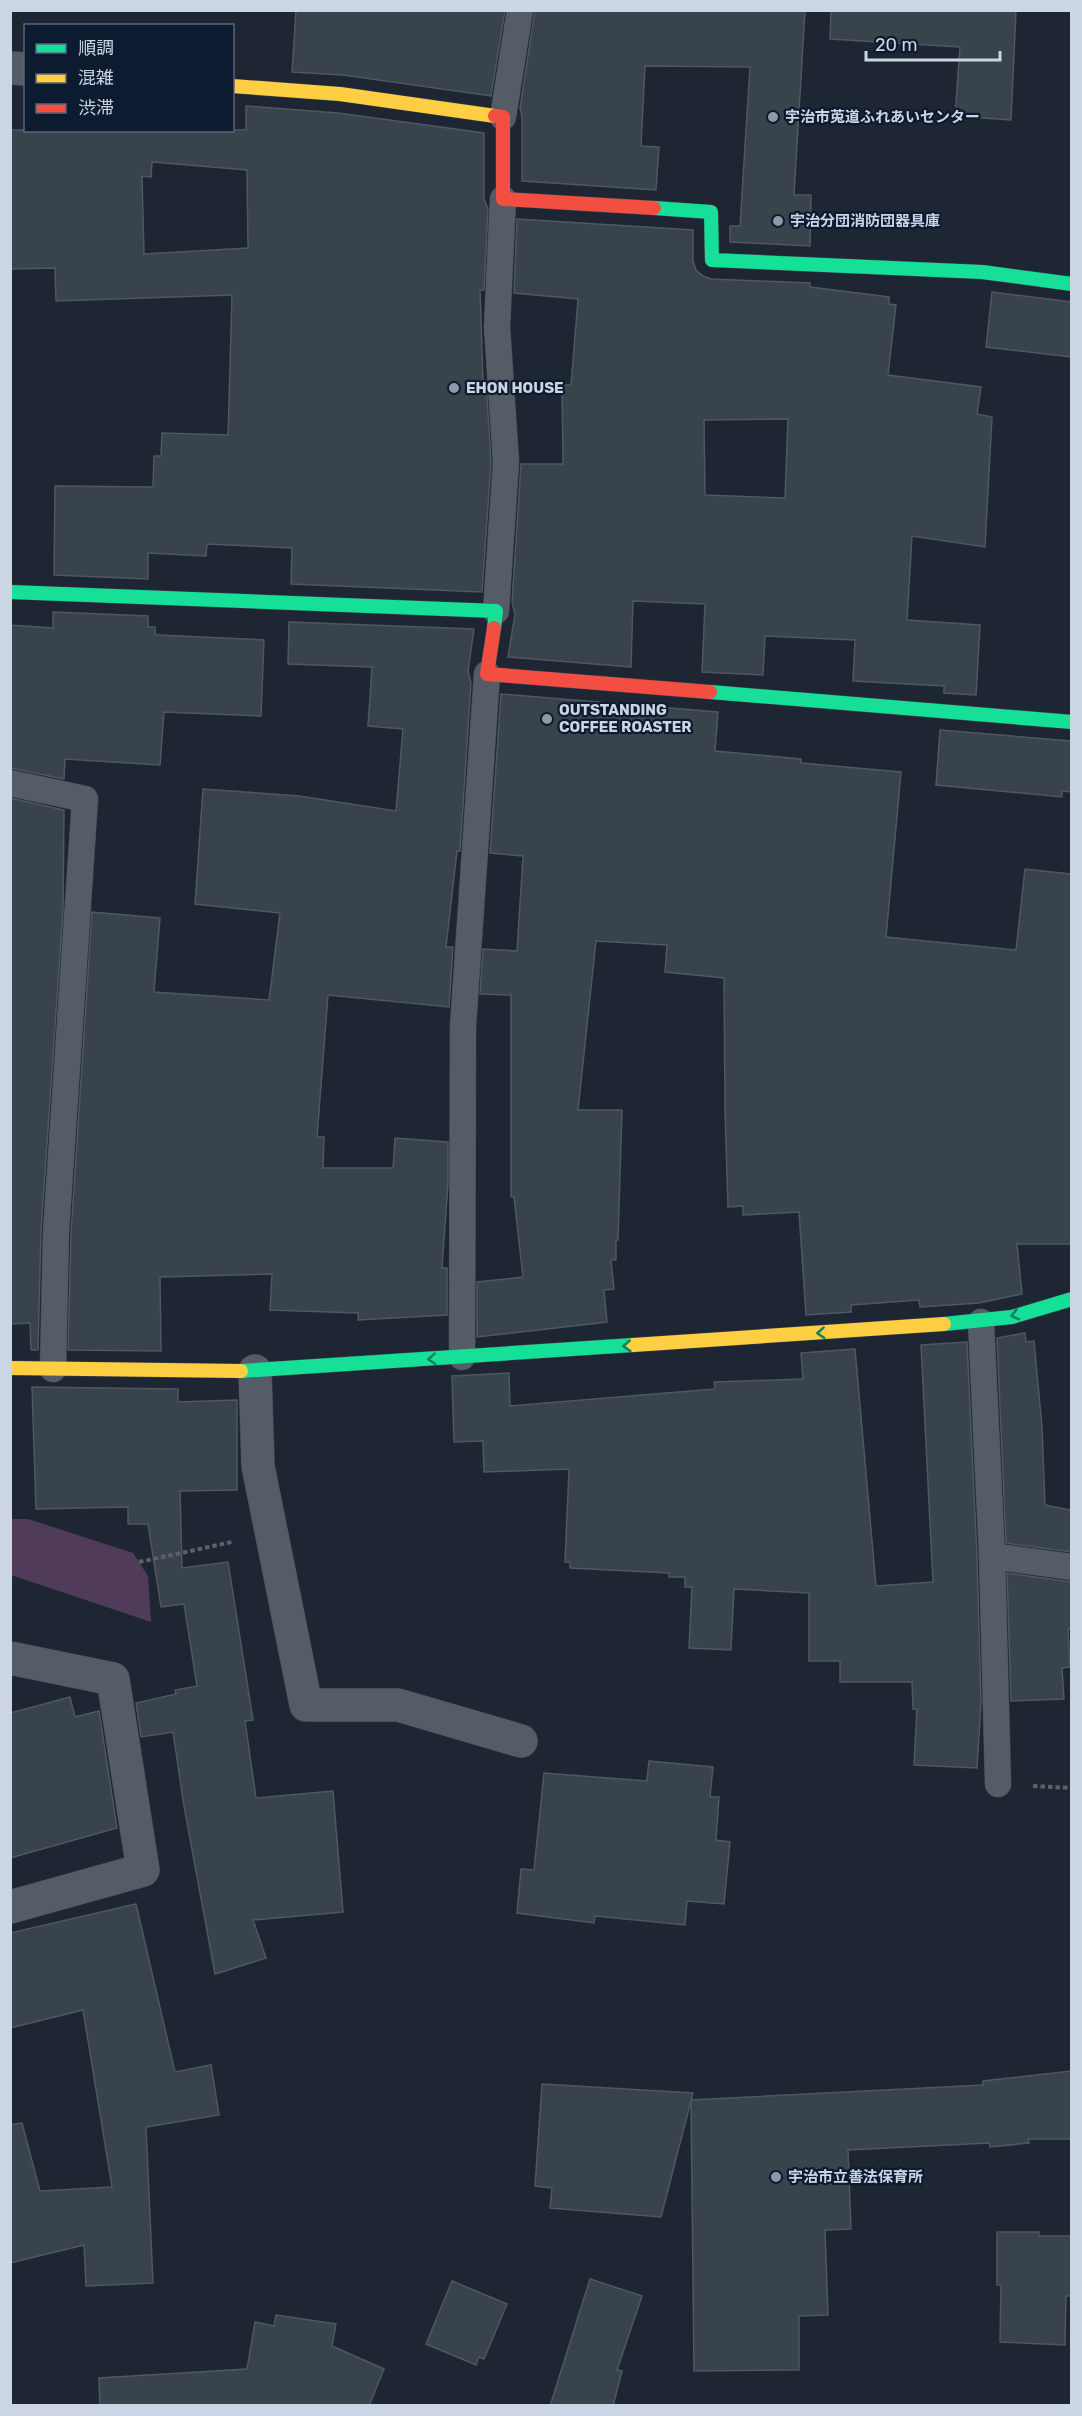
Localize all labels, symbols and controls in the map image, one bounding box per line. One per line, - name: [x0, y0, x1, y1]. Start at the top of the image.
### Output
- legend: [24, 24, 234, 132]
- scale bar: [866, 24, 1000, 62]
- text: 20 m: [875, 34, 917, 56]
- text: 順調: [78, 37, 114, 59]
- text: 混雑: [78, 67, 114, 89]
- text: 渋滞: [78, 97, 114, 119]
- place label: 宇治市莵道ふれあいセンター: [785, 108, 980, 126]
- marker: 宇治市莵道ふれあいセンター: [766, 110, 780, 124]
- place label: 宇治分団消防団器具庫: [790, 212, 940, 230]
- marker: 宇治分団消防団器具庫: [771, 214, 785, 228]
- place label: EHON HOUSE: [466, 379, 564, 397]
- marker: EHON HOUSE: [447, 381, 461, 395]
- place label: OUTSTANDING COFFEE ROASTER: [559, 701, 692, 736]
- marker: OUTSTANDING COFFEE ROASTER: [540, 712, 554, 726]
- one-way arrow: [1010, 1308, 1021, 1320]
- one-way arrow: [817, 1326, 826, 1339]
- one-way arrow: [622, 1339, 631, 1352]
- one-way arrow: [428, 1352, 437, 1365]
- place label: 宇治市立善法保育所: [788, 2168, 923, 2186]
- marker: 宇治市立善法保育所: [769, 2170, 783, 2184]

